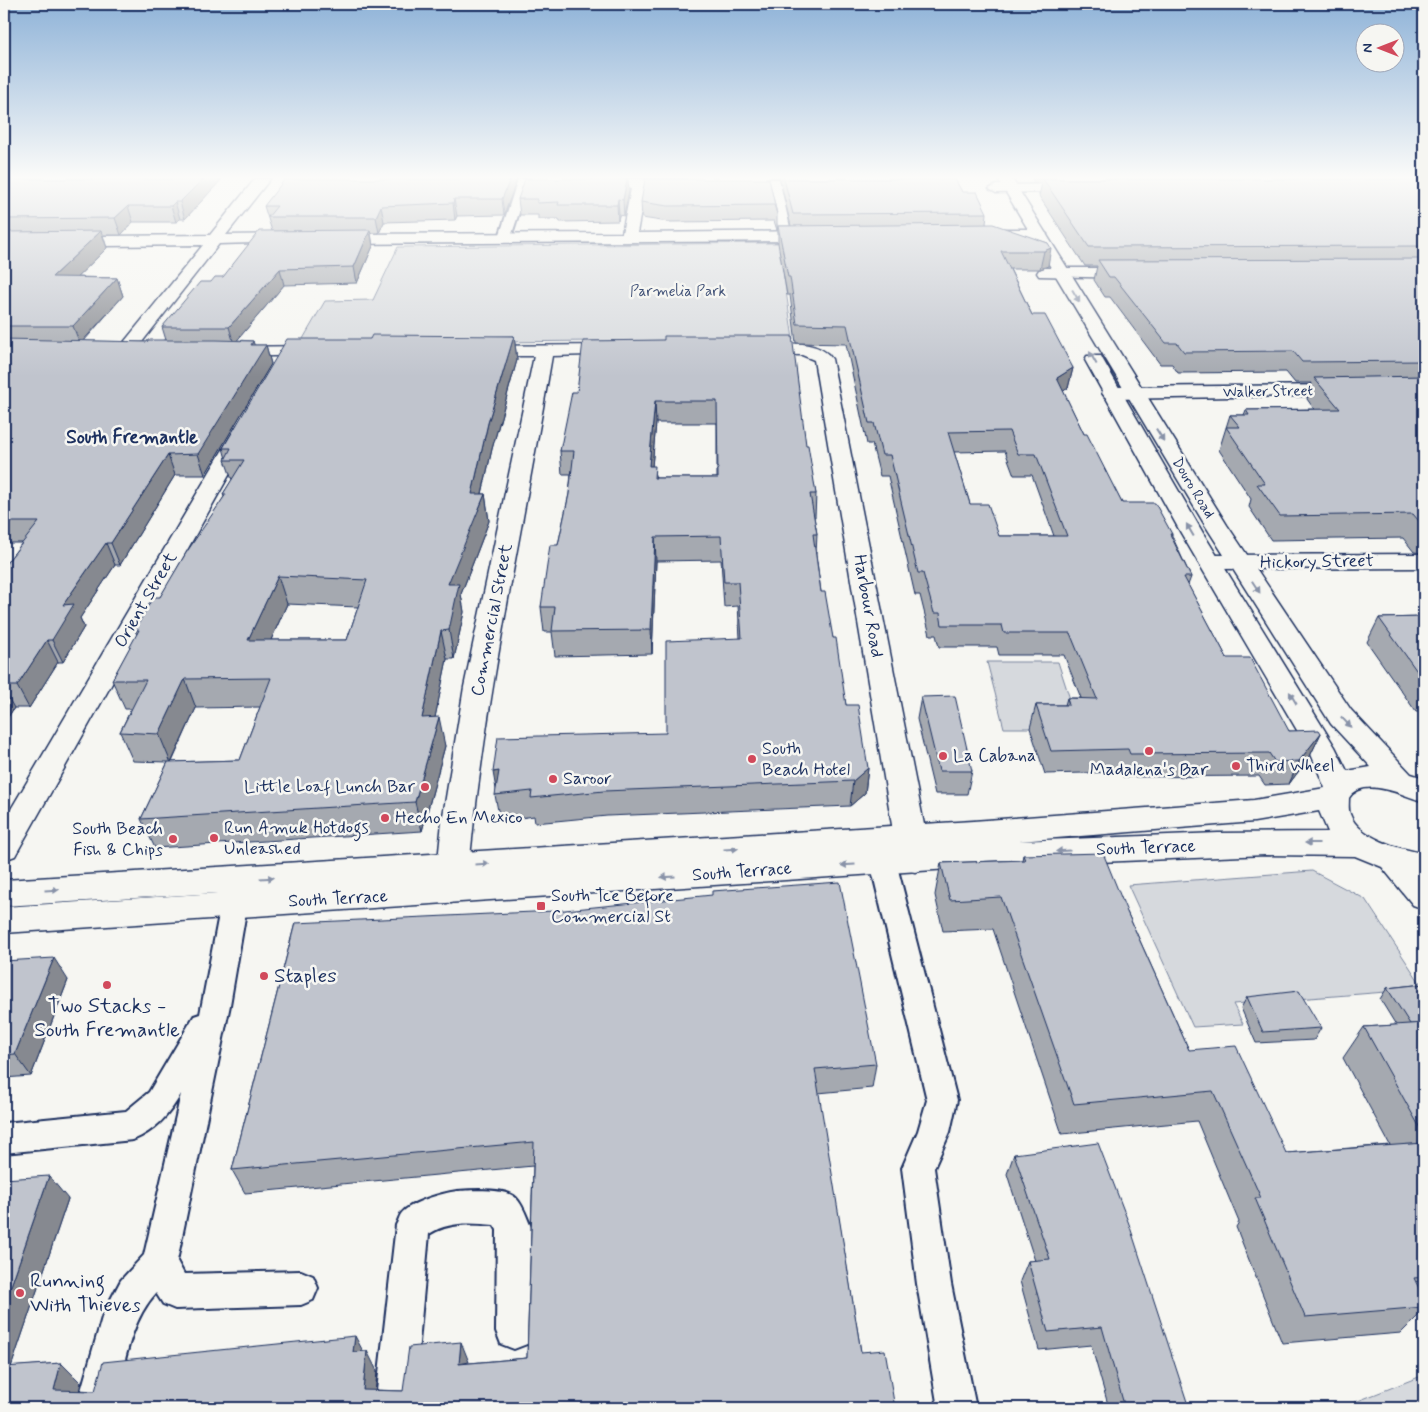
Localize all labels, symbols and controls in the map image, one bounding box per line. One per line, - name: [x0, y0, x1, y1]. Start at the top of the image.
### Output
- north arrow: [1356, 22, 1406, 72]
- text: N: [1359, 43, 1377, 53]
- park label: Parmelia Park: [630, 282, 726, 302]
- one-way arrow: [1071, 289, 1080, 302]
- one-way arrow: [1088, 351, 1097, 365]
- street label: Walker Street: [1223, 381, 1314, 403]
- district label: South Fremantle: [66, 425, 198, 450]
- one-way arrow: [1156, 428, 1165, 441]
- street label: Douro Road: [1167, 454, 1219, 522]
- one-way arrow: [1186, 523, 1195, 536]
- street label: Commercial Street: [465, 541, 519, 698]
- street label: Orient Street: [109, 547, 183, 652]
- street label: Hickory Street: [1260, 549, 1374, 575]
- street label: Harbour Road: [847, 553, 889, 659]
- one-way arrow: [1251, 581, 1261, 594]
- one-way arrow: [1289, 692, 1298, 705]
- one-way arrow: [1340, 716, 1352, 728]
- place label: South Beach Hotel: [762, 737, 850, 782]
- place label: La Cabana: [953, 744, 1036, 768]
- marker: Madalena's Bar: [1143, 745, 1155, 757]
- marker: La Cabana: [937, 750, 949, 762]
- marker: South Beach Hotel: [746, 753, 758, 765]
- place label: Third Wheel: [1246, 754, 1335, 778]
- place label: Madalena's Bar: [1090, 758, 1209, 782]
- marker: Third Wheel: [1230, 760, 1242, 772]
- place label: Saroor: [563, 767, 612, 791]
- marker: Saroor: [547, 773, 559, 785]
- place label: Little Loaf Lunch Bar: [244, 775, 416, 799]
- marker: Little Loaf Lunch Bar: [419, 781, 431, 793]
- place label: Hecho En Mexico: [395, 806, 523, 830]
- marker: Hecho En Mexico: [379, 812, 391, 824]
- place label: Run Amuk Hotdogs Unleashed: [224, 816, 369, 861]
- place label: South Beach Fish & Chips: [72, 817, 163, 862]
- marker: Run Amuk Hotdogs Unleashed: [208, 832, 220, 844]
- marker: South Beach Fish & Chips: [167, 833, 179, 845]
- street label: South Terrace: [1096, 834, 1196, 862]
- one-way arrow: [1304, 839, 1320, 847]
- one-way arrow: [723, 845, 739, 853]
- one-way arrow: [1054, 847, 1070, 855]
- street label: South Terrace: [691, 857, 793, 887]
- one-way arrow: [474, 860, 490, 868]
- one-way arrow: [840, 861, 856, 869]
- one-way arrow: [259, 874, 275, 882]
- one-way arrow: [660, 874, 676, 882]
- street label: South Terrace: [287, 884, 389, 914]
- place label: South Tce Before Commercial St: [551, 884, 674, 929]
- one-way arrow: [45, 886, 61, 894]
- marker: South Tce Before Commercial St: [535, 900, 547, 912]
- place label: Staples: [274, 962, 337, 990]
- marker: Staples: [258, 970, 270, 982]
- marker: Two Stacks - South Fremantle: [101, 979, 113, 991]
- place label: Two Stacks - South Fremantle: [34, 992, 180, 1044]
- place label: Running With Thieves: [30, 1267, 141, 1319]
- marker: Running With Thieves: [14, 1287, 26, 1299]

